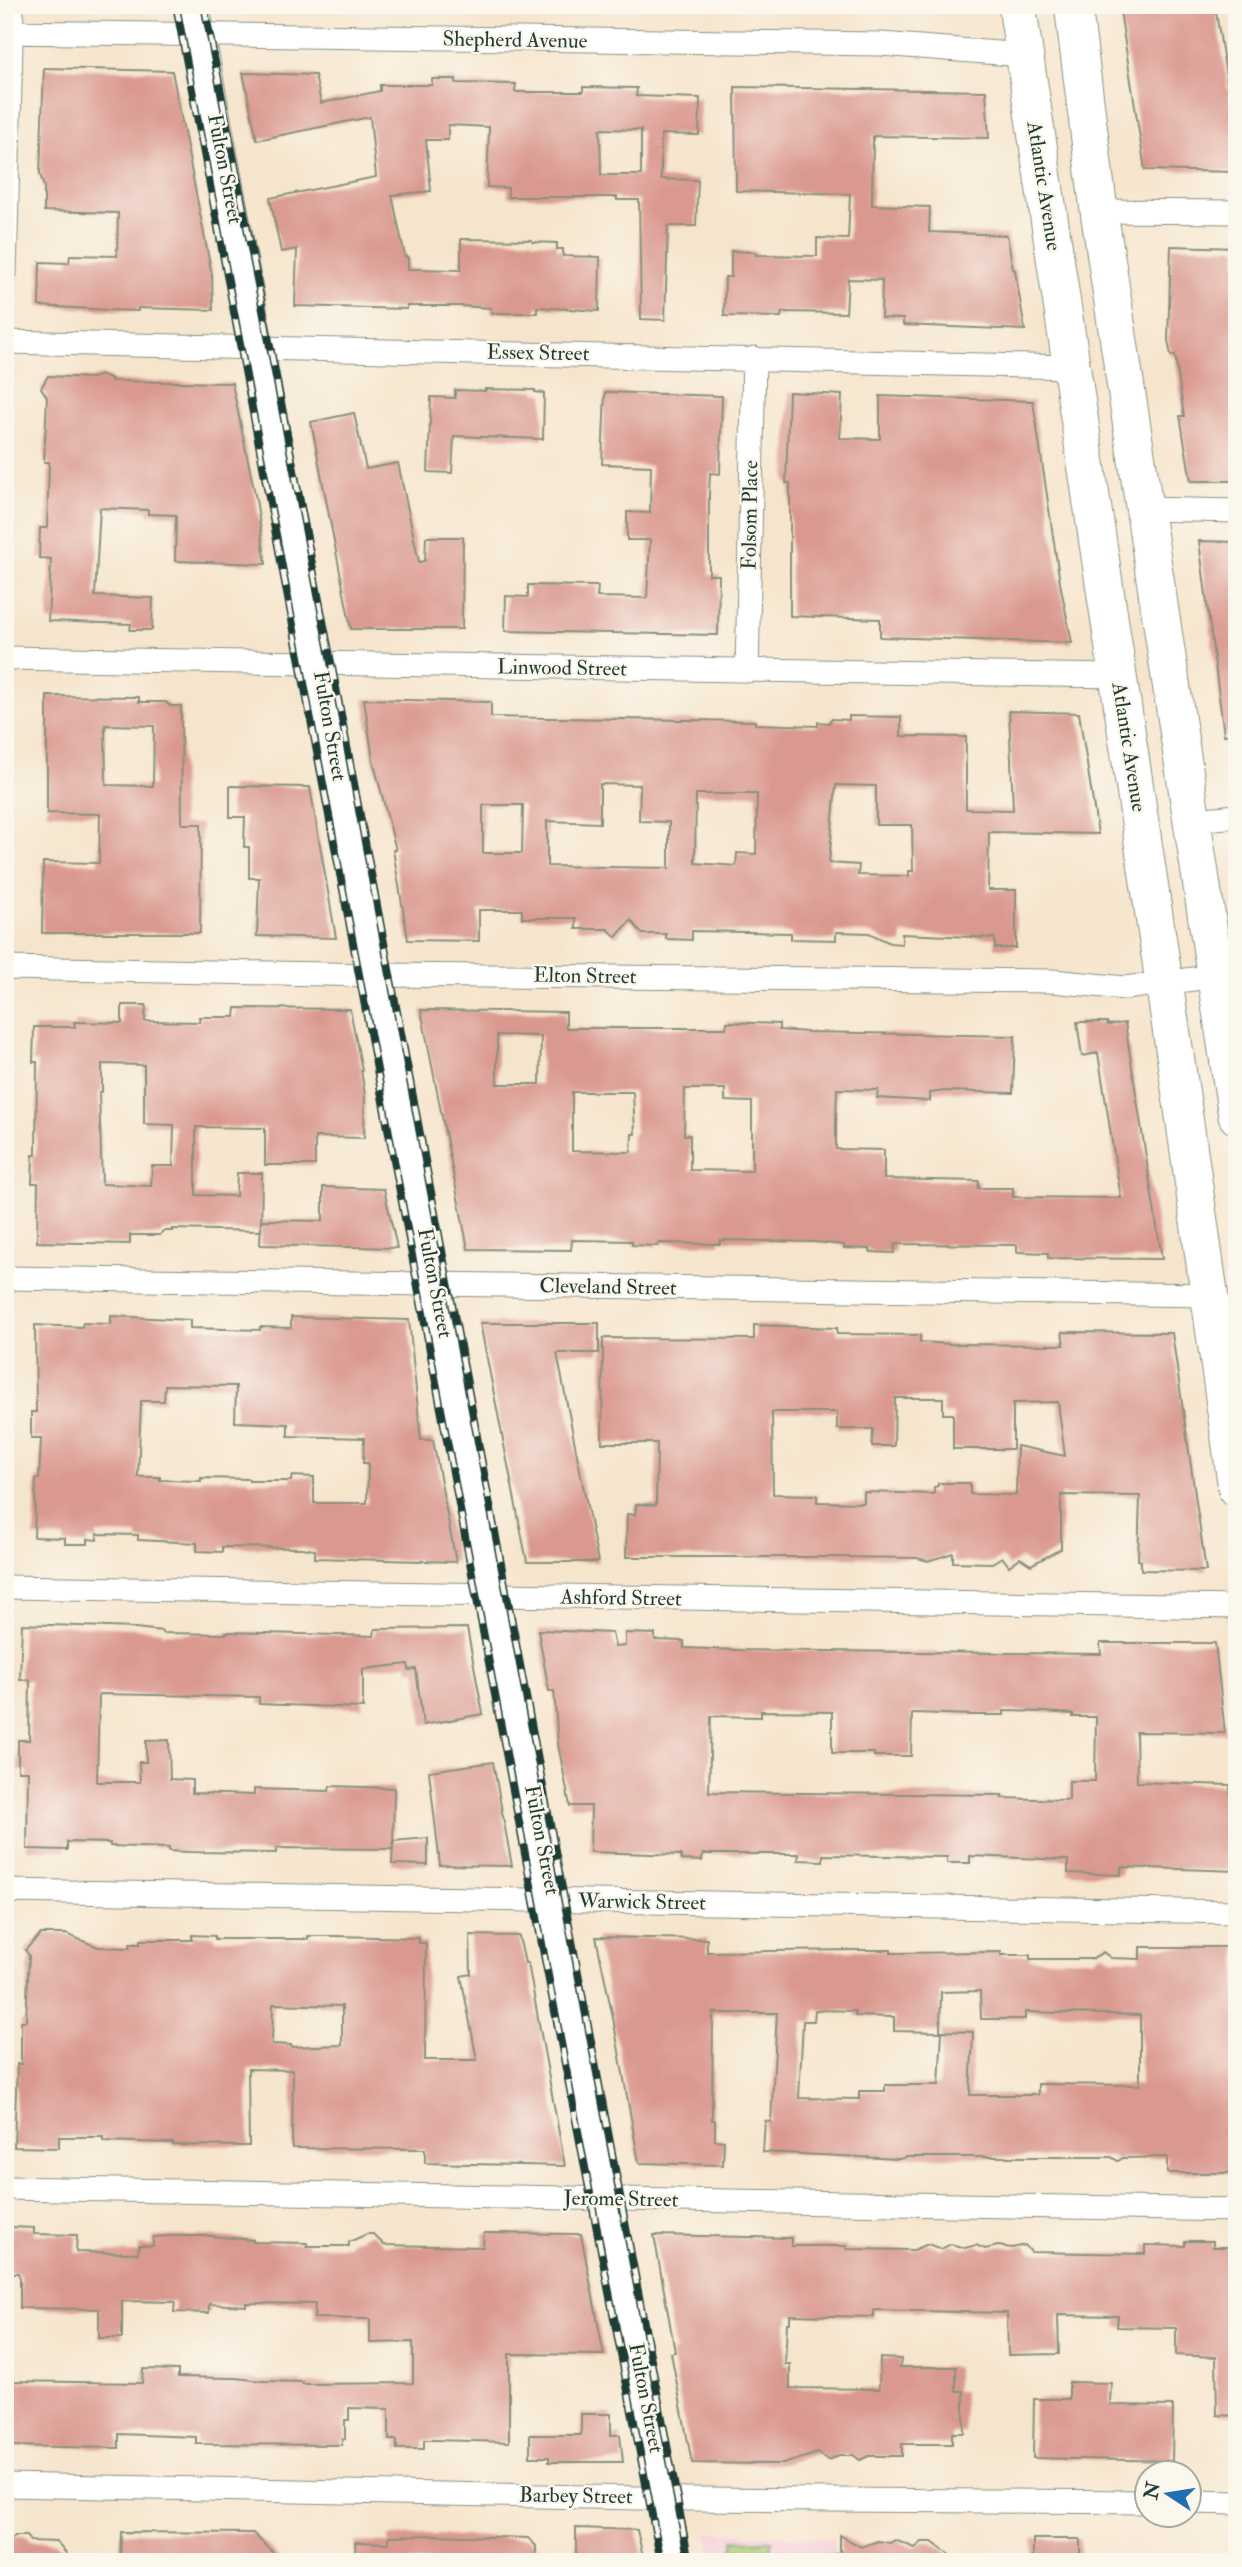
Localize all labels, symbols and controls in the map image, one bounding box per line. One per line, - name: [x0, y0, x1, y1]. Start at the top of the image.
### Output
- street label: Shepherd Avenue: [442, 25, 588, 55]
- street label: Fulton Street: [201, 112, 249, 226]
- street label: Atlantic Avenue: [1020, 118, 1068, 253]
- street label: Essex Street: [486, 339, 590, 367]
- street label: Folsom Place: [736, 460, 764, 570]
- street label: Linwood Street: [497, 653, 627, 683]
- street label: Fulton Street: [307, 669, 353, 783]
- street label: Atlantic Avenue: [1105, 679, 1153, 814]
- street label: Elton Street: [533, 962, 637, 990]
- street label: Fulton Street: [411, 1226, 459, 1340]
- street label: Cleveland Street: [539, 1272, 677, 1302]
- street label: Ashford Street: [559, 1583, 682, 1613]
- street label: Fulton Street: [518, 1783, 566, 1897]
- street label: Warwick Street: [577, 1887, 706, 1917]
- street label: Jerome Street: [562, 2184, 679, 2214]
- street label: Fulton Street: [622, 2341, 670, 2455]
- north arrow: [1134, 2458, 1204, 2528]
- text: N: [1139, 2479, 1166, 2502]
- street label: Barbey Street: [519, 2482, 633, 2510]

